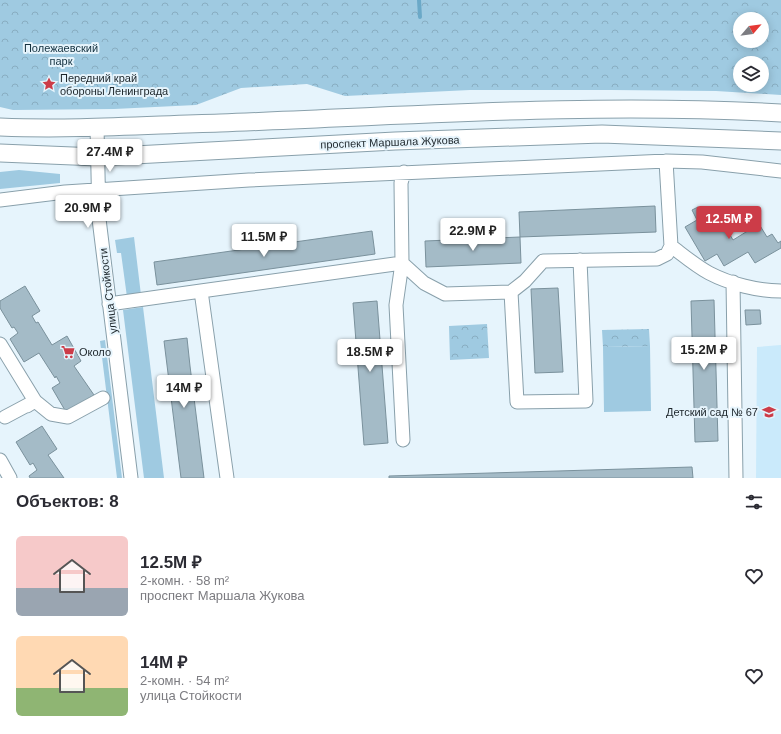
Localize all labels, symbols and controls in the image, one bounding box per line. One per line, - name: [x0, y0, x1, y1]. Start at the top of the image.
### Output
- north arrow: [733, 12, 769, 48]
- map controls: [733, 12, 769, 92]
- park label: Полежаевский парк: [24, 42, 98, 67]
- button: layers: [733, 56, 769, 92]
- place label: Передний край обороны Ленинграда: [60, 72, 169, 97]
- place icon: Передний край обороны Ленинграда: [41, 76, 57, 92]
- street label: проспект Маршала Жукова: [320, 134, 461, 150]
- pin: 27.4M ₽: [73, 139, 147, 173]
- text: 27.4M ₽: [86, 144, 134, 159]
- pin: 20.9M ₽: [51, 195, 125, 229]
- text: 20.9M ₽: [64, 200, 112, 215]
- pin: 12.5M ₽: [692, 206, 766, 240]
- text: 12.5M ₽: [705, 211, 753, 226]
- pin: 22.9M ₽: [436, 218, 510, 252]
- text: 22.9M ₽: [449, 223, 497, 238]
- pin: 11.5M ₽: [227, 224, 301, 258]
- text: 11.5M ₽: [241, 229, 287, 244]
- street label: улица Стойкости: [97, 248, 119, 334]
- pin: 15.2M ₽: [667, 337, 741, 371]
- pin: 18.5M ₽: [333, 339, 407, 373]
- text: 15.2M ₽: [680, 342, 728, 357]
- supermarket icon: Около: [60, 344, 76, 360]
- text: 18.5M ₽: [346, 344, 394, 359]
- place label: Около: [79, 346, 111, 358]
- pin: 14M ₽: [156, 375, 212, 409]
- text: 14M ₽: [166, 380, 202, 395]
- school or university icon: Детский сад № 67: [761, 404, 777, 420]
- place label: Детский сад № 67: [666, 406, 758, 418]
- icon: filters: [743, 491, 765, 513]
- text: Объектов: 8: [16, 492, 119, 511]
- icon: home: [48, 552, 96, 600]
- text: 12.5M ₽: [140, 553, 202, 572]
- icon: heart: [743, 565, 765, 587]
- text: 2-комн. · 58 m²: [140, 573, 229, 588]
- text: проспект Маршала Жукова: [140, 588, 305, 603]
- icon: home: [48, 652, 96, 700]
- text: 14M ₽: [140, 653, 188, 672]
- icon: heart: [743, 665, 765, 687]
- text: 2-комн. · 54 m²: [140, 673, 229, 688]
- text: улица Стойкости: [140, 688, 242, 703]

